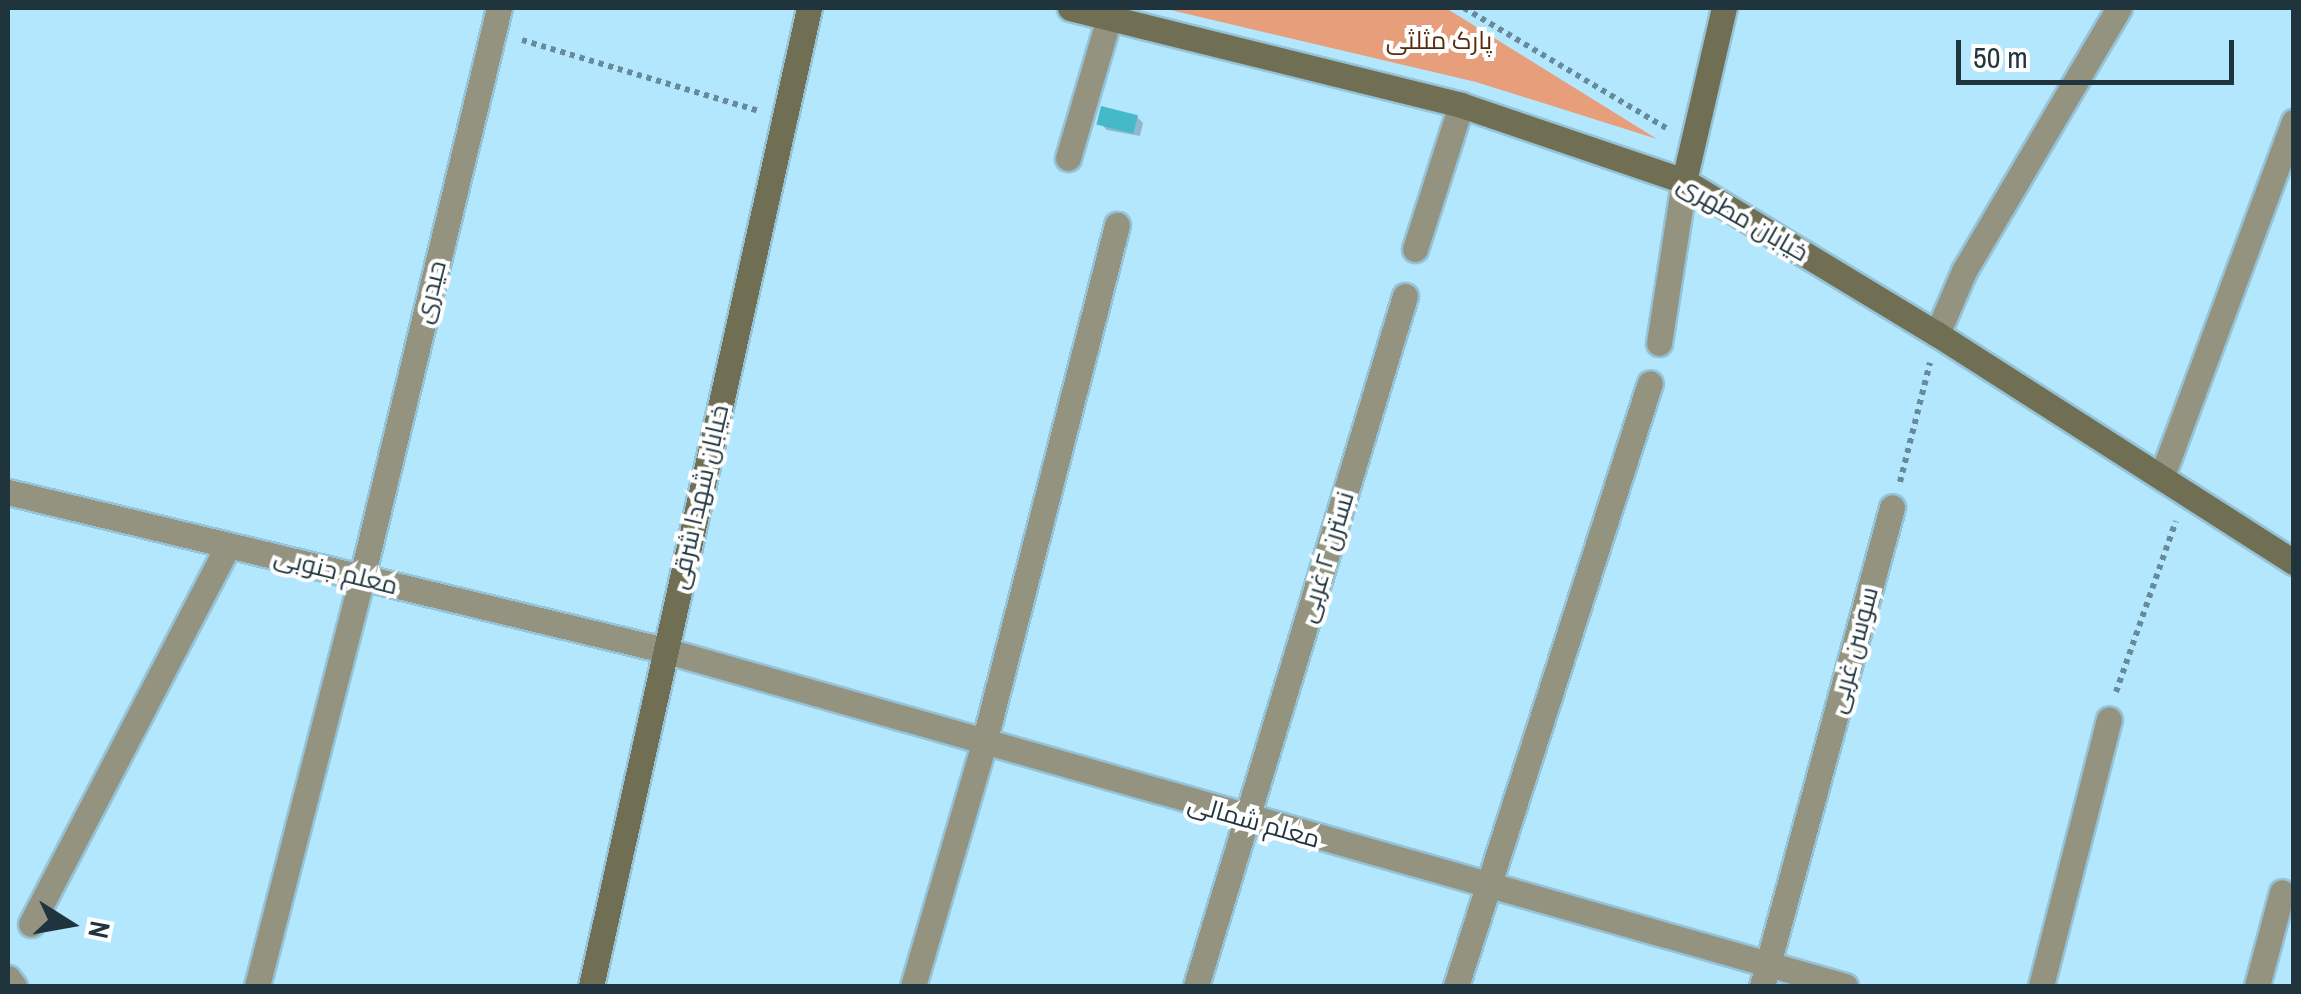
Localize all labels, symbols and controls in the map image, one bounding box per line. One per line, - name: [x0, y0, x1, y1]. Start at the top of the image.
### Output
- scale bar: [1961, 20, 2238, 82]
- park label: پارک مثلثی: [1386, 25, 1492, 55]
- text: 50 m: [1973, 37, 2028, 77]
- street label: خیابان مطهری: [1672, 168, 1814, 268]
- street label: حیدری: [408, 258, 452, 326]
- street label: خیابان شهدا شرقی: [663, 402, 735, 592]
- street label: نسترن ۲ غربی: [1292, 488, 1360, 626]
- street label: معلم جنوبی: [271, 541, 401, 601]
- street label: سوسن غربی: [1822, 584, 1884, 716]
- street label: معلم شمالی: [1185, 788, 1323, 854]
- north arrow: [20, 874, 120, 974]
- text: N: [79, 918, 120, 941]

